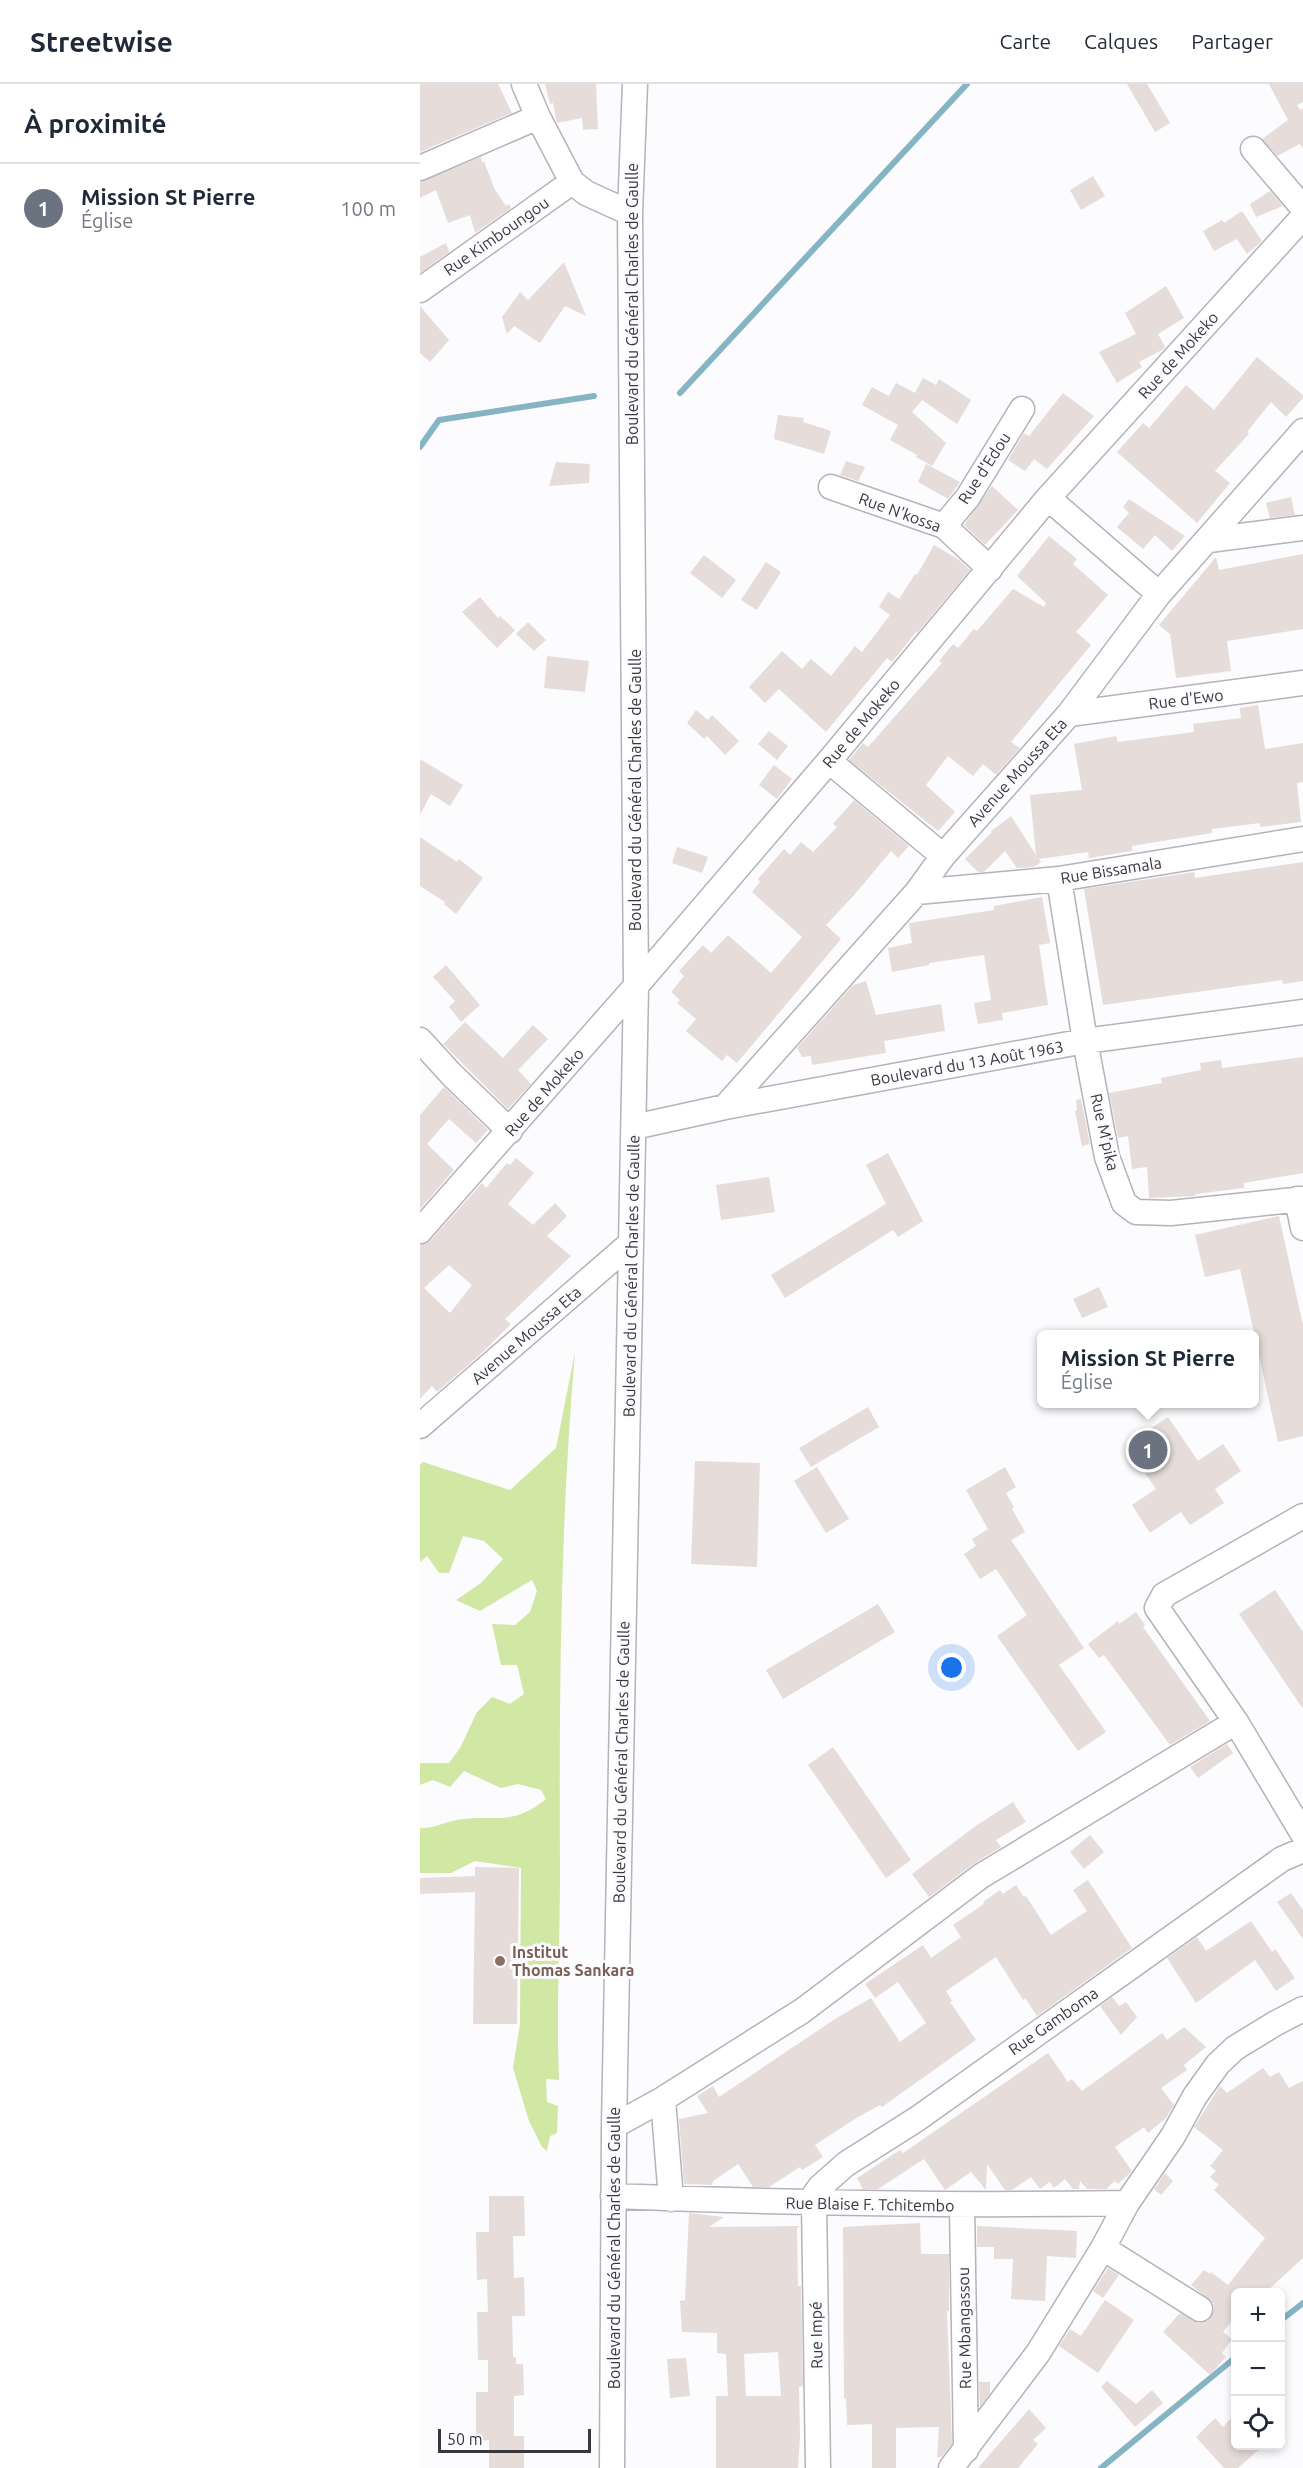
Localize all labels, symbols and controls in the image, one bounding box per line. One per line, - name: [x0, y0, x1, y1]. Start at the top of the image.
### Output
- text: Streetwise: [30, 26, 173, 57]
- text: Carte: [1000, 29, 1051, 53]
- text: Calques: [1084, 29, 1158, 53]
- text: Partager: [1191, 29, 1273, 53]
- text: À proximité: [24, 109, 166, 138]
- street label: Boulevard du Général Charles de Gaulle: [623, 163, 641, 445]
- text: Mission St Pierre: [81, 184, 255, 209]
- street label: Rue Kimboungou: [440, 193, 552, 279]
- text: 1: [38, 197, 49, 220]
- text: 100 m: [340, 197, 396, 220]
- text: Église: [81, 209, 133, 232]
- street label: Rue de Mokeko: [1134, 308, 1222, 402]
- street label: Rue d'Edou: [954, 429, 1014, 507]
- street label: Rue N'kossa: [856, 489, 944, 535]
- street label: Boulevard du Général Charles de Gaulle: [626, 649, 644, 931]
- street label: Rue de Mokeko: [819, 675, 903, 771]
- street label: Rue d'Ewo: [1147, 685, 1225, 713]
- street label: Avenue Moussa Eta: [964, 714, 1070, 830]
- street label: Rue Bissamala: [1059, 853, 1163, 887]
- street label: Boulevard du 13 Août 1963: [869, 1037, 1065, 1089]
- street label: Rue de Mokeko: [501, 1044, 587, 1140]
- street label: Rue M'pika: [1087, 1092, 1123, 1172]
- street label: Boulevard du Général Charles de Gaulle: [620, 1135, 642, 1417]
- street label: Avenue Moussa Eta: [468, 1283, 584, 1387]
- popup: [1037, 1330, 1259, 1408]
- text: Mission St Pierre: [1061, 1345, 1235, 1370]
- text: Église: [1061, 1370, 1113, 1393]
- pin: 1: [1128, 1428, 1168, 1472]
- street label: Boulevard du Général Charles de Gaulle: [610, 1621, 632, 1903]
- your location: [937, 1653, 966, 1682]
- place label: Institut Thomas Sankara: [512, 1943, 634, 1979]
- marker: Institut Thomas Sankara: [493, 1954, 507, 1968]
- street label: Rue Gamboma: [1005, 1984, 1101, 2058]
- street label: Boulevard du Général Charles de Gaulle: [605, 2107, 623, 2389]
- street label: Rue Blaise F. Tchitembo: [785, 2194, 955, 2214]
- street label: Rue Mbangassou: [954, 2267, 974, 2389]
- map controls: [1231, 2288, 1285, 2450]
- button: +: [1231, 2288, 1285, 2342]
- street label: Rue Impé: [806, 2301, 826, 2369]
- button: −: [1231, 2342, 1285, 2396]
- button: locate: [1231, 2396, 1285, 2450]
- scale bar: [438, 2426, 591, 2454]
- text: 50 m: [447, 2430, 483, 2448]

